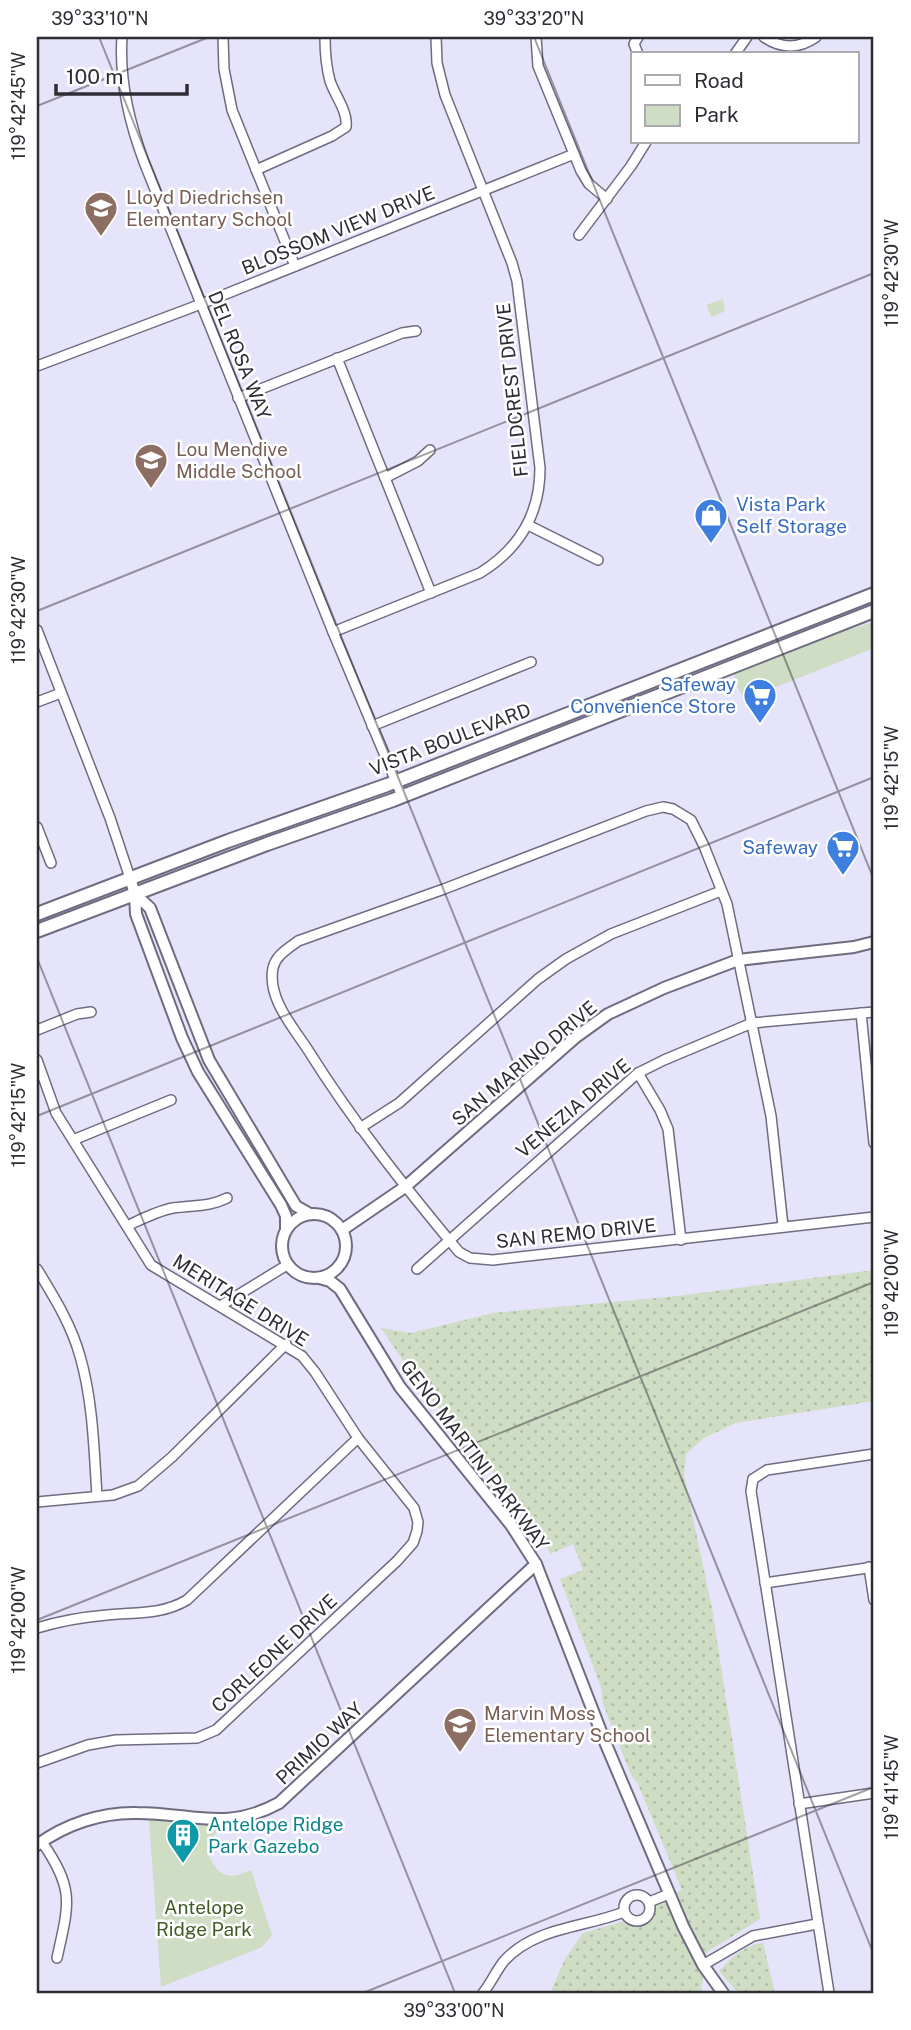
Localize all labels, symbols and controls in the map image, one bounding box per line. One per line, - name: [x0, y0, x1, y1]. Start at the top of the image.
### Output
- text: 39°33'10"N: [51, 8, 149, 29]
- text: 39°33'20"N: [484, 8, 584, 29]
- text: 119°42'45"W: [8, 52, 29, 160]
- scale bar: [56, 52, 187, 96]
- legend: [631, 52, 858, 144]
- text: 100 m: [66, 64, 123, 89]
- text: Road: [694, 68, 744, 93]
- text: Park: [694, 102, 739, 127]
- street label: BLOSSOM VIEW DRIVE: [238, 181, 438, 279]
- place label: Lloyd Diedrichsen Elementary School: [126, 186, 293, 230]
- school or university icon: Lloyd Diedrichsen Elementary School: [82, 189, 120, 238]
- text: 119°42'30"W: [881, 219, 902, 327]
- street label: DEL ROSA WAY: [204, 287, 276, 423]
- street label: FIELDCREST DRIVE: [492, 302, 532, 478]
- place label: Lou Mendive Middle School: [176, 438, 302, 482]
- school or university icon: Lou Mendive Middle School: [132, 441, 170, 490]
- place label: Vista Park Self Storage: [736, 493, 847, 537]
- shop icon: Vista Park Self Storage: [692, 496, 730, 545]
- text: 119°42'30"W: [8, 556, 29, 664]
- place label: Safeway Convenience Store: [570, 673, 736, 717]
- supermarket icon: Safeway Convenience Store: [741, 676, 779, 725]
- street label: VISTA BOULEVARD: [366, 698, 534, 780]
- text: 119°42'15"W: [881, 726, 902, 830]
- supermarket icon: Safeway: [824, 828, 862, 877]
- place label: Safeway: [742, 836, 818, 858]
- street label: SAN MARINO DRIVE: [447, 996, 601, 1130]
- street label: VENEZIA DRIVE: [511, 1054, 635, 1162]
- text: 119°42'15"W: [8, 1063, 29, 1167]
- street label: SAN REMO DRIVE: [495, 1214, 657, 1252]
- text: 119°42'00"W: [881, 1229, 902, 1337]
- street label: MERITAGE DRIVE: [169, 1249, 313, 1351]
- street label: GENO MARTINI PARKWAY: [396, 1355, 554, 1555]
- text: 119°42'00"W: [8, 1566, 29, 1674]
- street label: CORLEONE DRIVE: [207, 1589, 341, 1717]
- street label: PRIMIO WAY: [271, 1697, 367, 1789]
- place label: Marvin Moss Elementary School: [484, 1702, 651, 1746]
- school or university icon: Marvin Moss Elementary School: [441, 1705, 479, 1754]
- text: 119°41'45"W: [881, 1735, 902, 1839]
- place label: Antelope Ridge Park Gazebo: [208, 1813, 344, 1857]
- building icon: Antelope Ridge Park Gazebo: [164, 1816, 202, 1865]
- park label: Antelope Ridge Park: [156, 1896, 252, 1940]
- text: 39°33'00"N: [404, 2000, 504, 2021]

